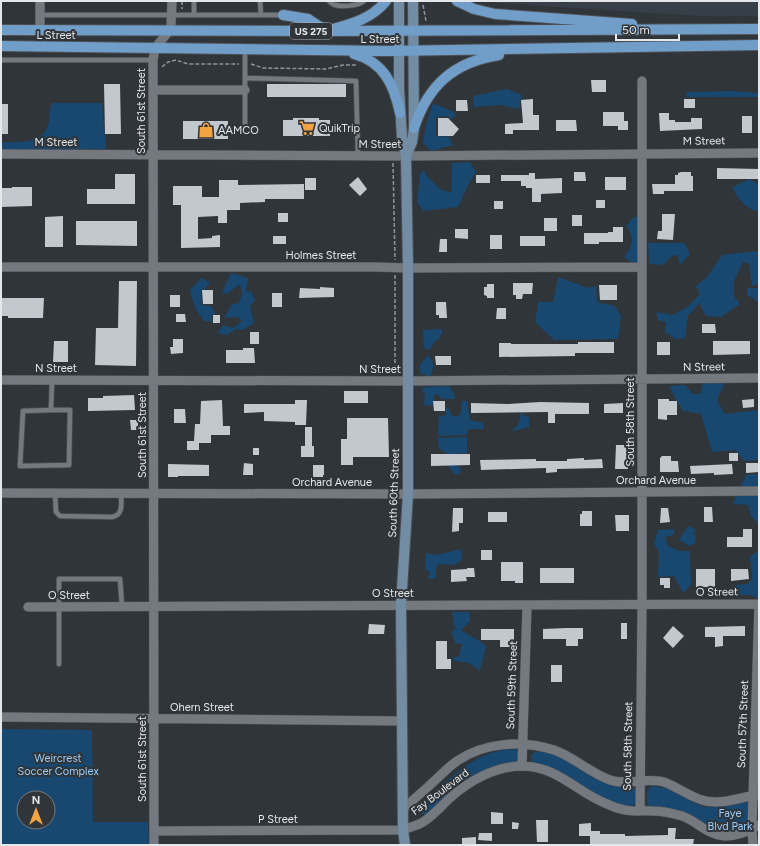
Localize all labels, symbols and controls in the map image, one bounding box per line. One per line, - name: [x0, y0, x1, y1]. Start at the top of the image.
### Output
- scale bar: [616, 16, 679, 42]
- road number: US 275: [290, 23, 332, 39]
- text: 50 m: [622, 23, 650, 37]
- street label: L Street: [36, 29, 76, 42]
- street label: L Street: [360, 33, 400, 46]
- street label: South 61st Street: [135, 68, 148, 154]
- supermarket icon: QuikTrip: [298, 119, 316, 137]
- shop icon: AAMCO: [197, 121, 215, 139]
- place label: QuikTrip: [319, 122, 360, 135]
- place label: AAMCO: [218, 124, 259, 137]
- street label: M Street: [682, 134, 726, 148]
- street label: M Street: [35, 136, 77, 149]
- street label: M Street: [359, 138, 401, 151]
- street label: Holmes Street: [285, 249, 357, 262]
- street label: N Street: [683, 360, 725, 374]
- street label: N Street: [35, 362, 77, 375]
- street label: N Street: [359, 363, 401, 376]
- street label: South 58th Street: [624, 377, 637, 467]
- street label: South 61st Street: [136, 392, 149, 478]
- street label: South 60th Street: [386, 448, 402, 538]
- street label: Orchard Avenue: [616, 474, 696, 487]
- street label: Orchard Avenue: [292, 476, 372, 489]
- street label: O Street: [696, 585, 738, 599]
- street label: O Street: [372, 587, 414, 600]
- street label: O Street: [48, 589, 90, 602]
- street label: South 59th Street: [504, 640, 520, 730]
- street label: South 57th Street: [735, 680, 751, 768]
- street label: Ohern Street: [170, 701, 234, 714]
- street label: South 58th Street: [621, 701, 635, 791]
- street label: South 61st Street: [136, 716, 149, 802]
- park label: Weircrest Soccer Complex: [17, 752, 99, 778]
- street label: Fay Boulevard: [409, 766, 471, 818]
- north arrow: [16, 790, 56, 830]
- text: N: [32, 794, 40, 807]
- park label: Faye Blvd Park: [708, 807, 753, 833]
- street label: P Street: [258, 813, 298, 826]

